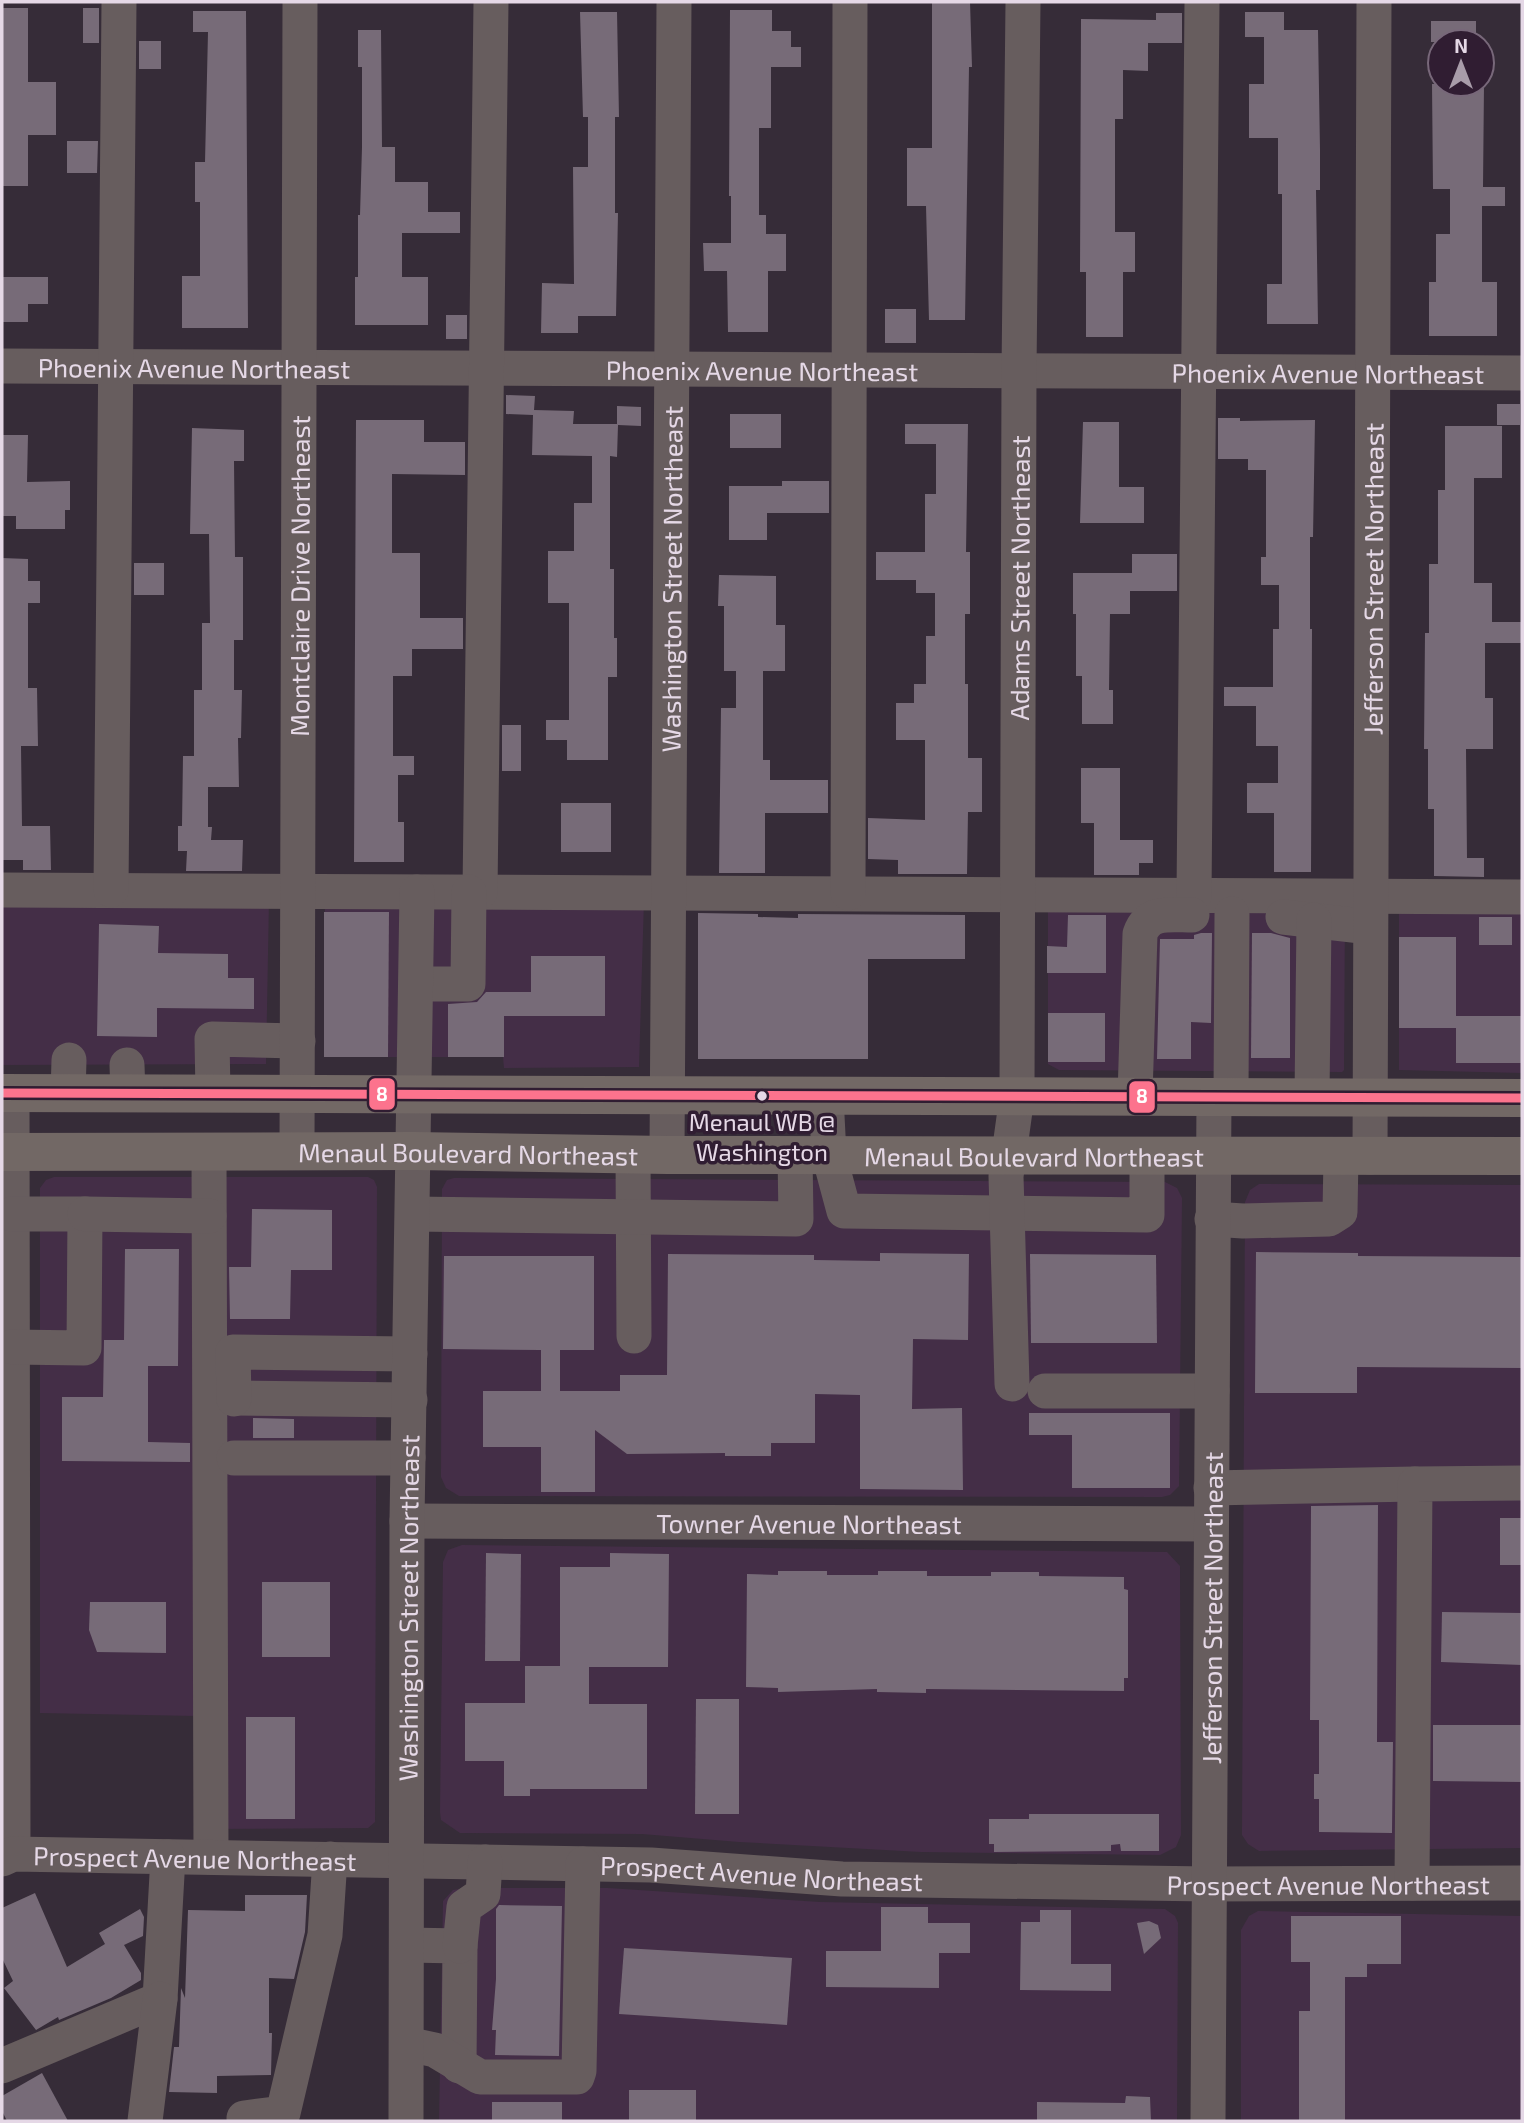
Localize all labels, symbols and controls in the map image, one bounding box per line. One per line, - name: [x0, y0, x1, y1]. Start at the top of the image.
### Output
- north arrow: [1426, 28, 1496, 98]
- text: N: [1454, 34, 1468, 57]
- street label: Phoenix Avenue Northeast: [38, 351, 350, 383]
- street label: Phoenix Avenue Northeast: [606, 353, 918, 386]
- street label: Phoenix Avenue Northeast: [1172, 356, 1484, 388]
- street label: Washington Street Northeast: [654, 405, 687, 752]
- street label: Montclaire Drive Northeast: [283, 415, 314, 737]
- street label: Jefferson Street Northeast: [1356, 423, 1388, 735]
- street label: Adams Street Northeast: [1003, 435, 1034, 721]
- line badge: 8: [368, 1077, 396, 1111]
- line badge: 8: [1128, 1080, 1156, 1114]
- text: 8: [376, 1082, 388, 1105]
- text: 8: [1136, 1084, 1148, 1107]
- marker: Menaul WB @ Washington: [755, 1089, 769, 1103]
- place label: Menaul WB @ Washington: [689, 1107, 835, 1166]
- street label: Menaul Boulevard Northeast: [298, 1135, 638, 1170]
- street label: Menaul Boulevard Northeast: [864, 1140, 1204, 1171]
- street label: Washington Street Northeast: [391, 1434, 424, 1781]
- street label: Jefferson Street Northeast: [1195, 1452, 1227, 1764]
- street label: Towner Avenue Northeast: [656, 1506, 962, 1539]
- street label: Prospect Avenue Northeast: [33, 1839, 357, 1875]
- street label: Prospect Avenue Northeast: [600, 1849, 923, 1896]
- street label: Prospect Avenue Northeast: [1166, 1868, 1490, 1900]

